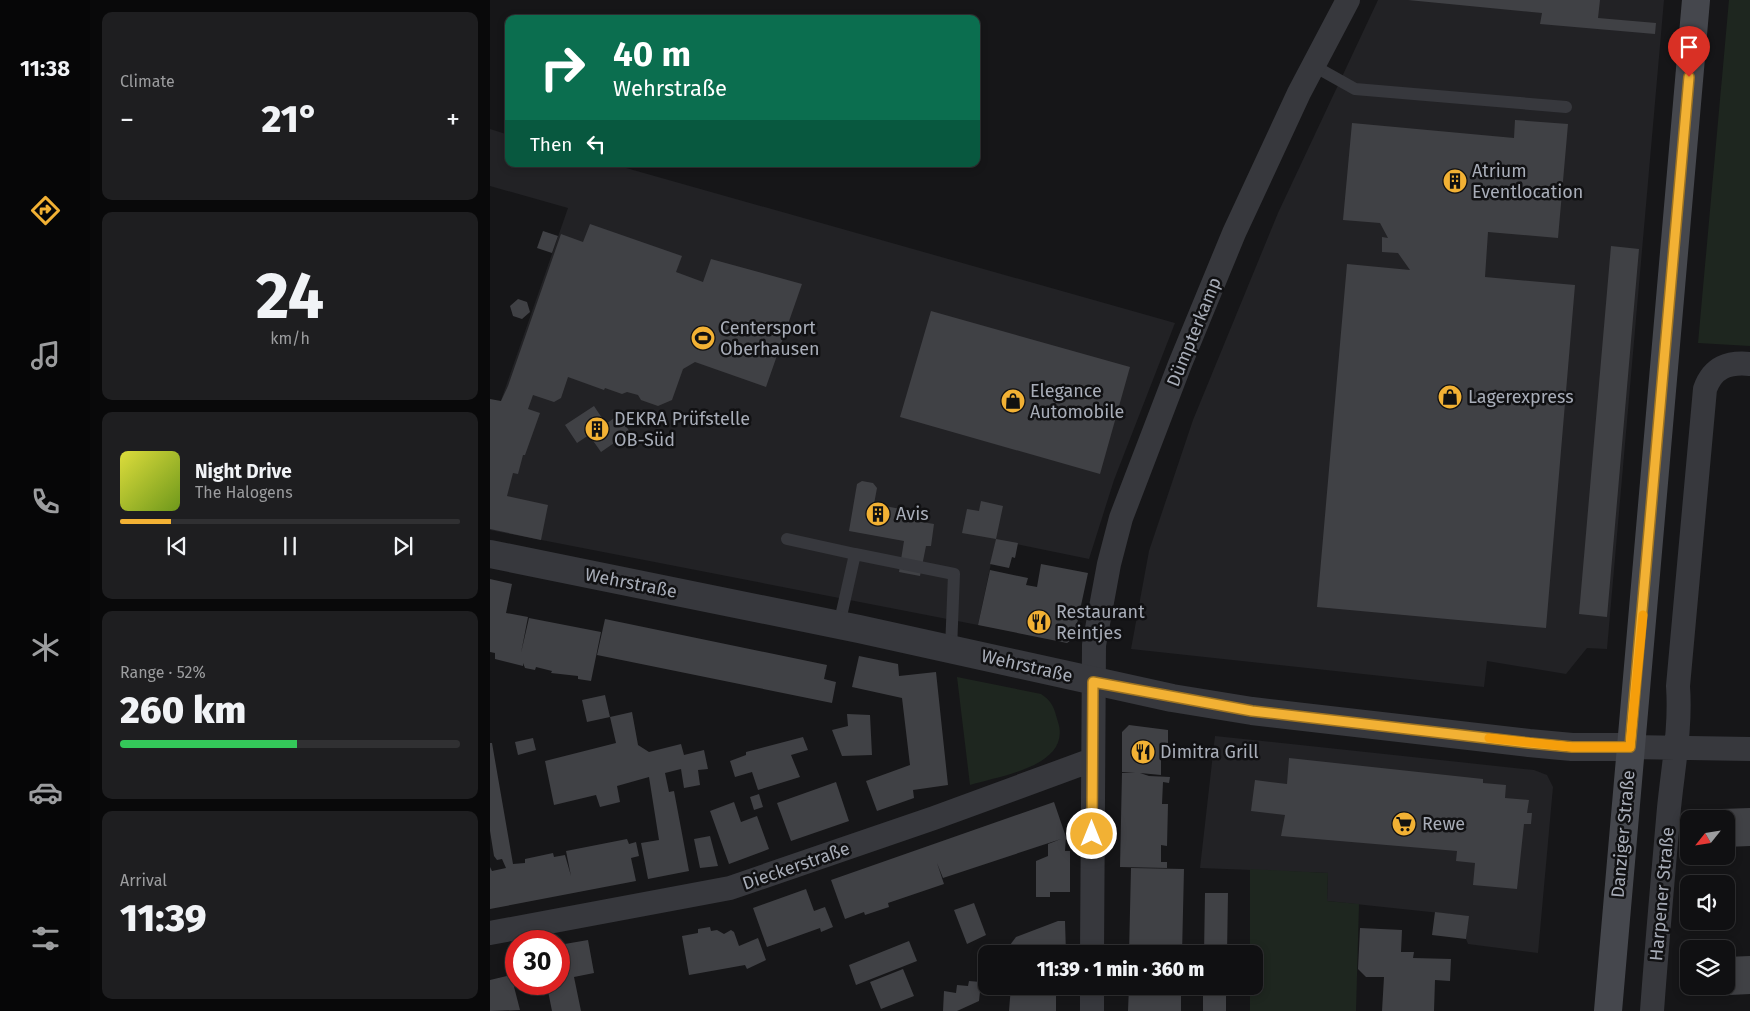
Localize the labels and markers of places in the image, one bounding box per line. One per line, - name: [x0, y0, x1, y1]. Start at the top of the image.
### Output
- pin: [1668, 26, 1710, 77]
- place label: Atrium Eventlocation: [1472, 160, 1583, 203]
- building icon: Atrium Eventlocation: [1442, 168, 1468, 194]
- place label: Centersport Oberhausen: [720, 317, 820, 360]
- sports icon: Centersport Oberhausen: [690, 325, 716, 351]
- place label: Elegance Automobile: [1030, 380, 1124, 423]
- shop icon: Lagerexpress: [1437, 384, 1463, 410]
- place label: Lagerexpress: [1468, 386, 1574, 408]
- shop icon: Elegance Automobile: [1000, 388, 1026, 414]
- place label: DEKRA Prüfstelle OB-Süd: [614, 408, 750, 451]
- building icon: DEKRA Prüfstelle OB-Süd: [584, 416, 610, 442]
- building icon: Avis: [865, 501, 891, 527]
- place label: Avis: [896, 503, 929, 525]
- place label: Restaurant Reintjes: [1056, 601, 1145, 644]
- restaurant icon: Restaurant Reintjes: [1026, 609, 1052, 635]
- restaurant icon: Dimitra Grill: [1130, 739, 1156, 765]
- place label: Dimitra Grill: [1160, 741, 1258, 763]
- supermarket icon: Rewe: [1391, 811, 1417, 837]
- place label: Rewe: [1422, 813, 1465, 835]

